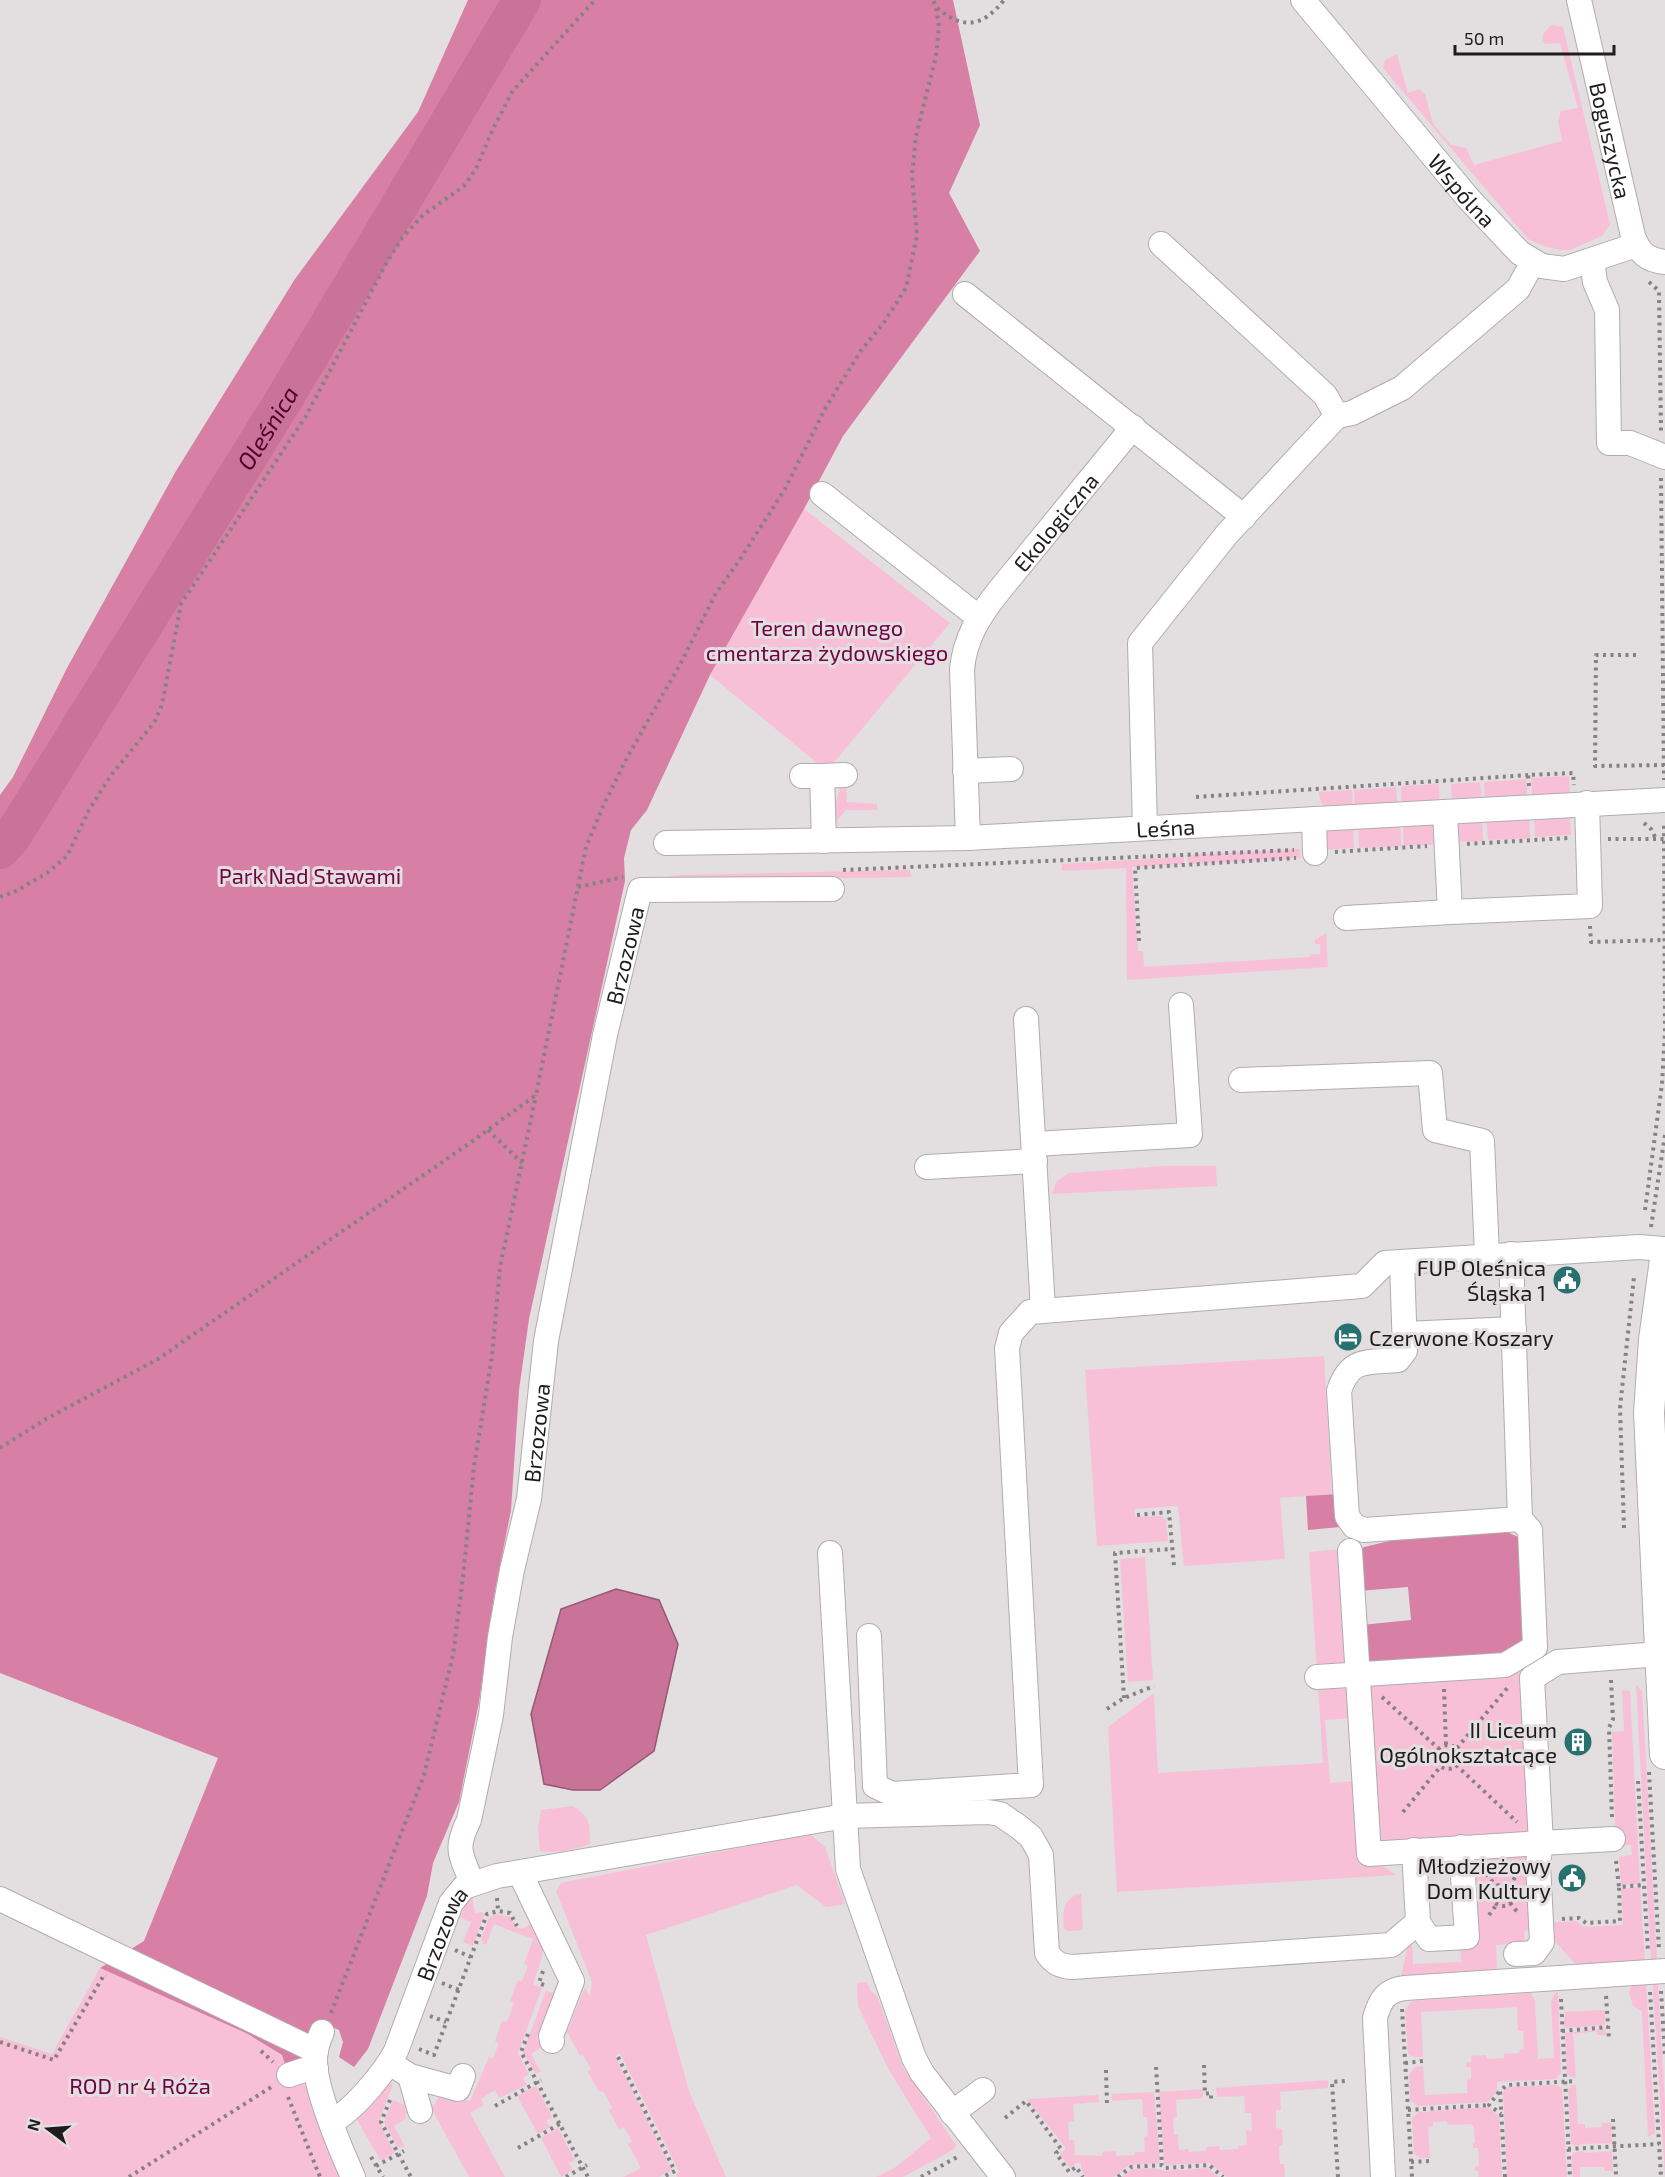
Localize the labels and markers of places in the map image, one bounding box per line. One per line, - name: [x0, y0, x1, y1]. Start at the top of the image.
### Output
- place label: FUP Oleśnica Śląska 1: [1417, 1254, 1546, 1305]
- public building icon: FUP Oleśnica Śląska 1: [1551, 1264, 1583, 1296]
- hotel icon: Czerwone Koszary: [1332, 1321, 1364, 1353]
- place label: Czerwone Koszary: [1369, 1324, 1554, 1350]
- place label: II Liceum Ogólnokształcące: [1379, 1716, 1557, 1767]
- building icon: II Liceum Ogólnokształcące: [1562, 1726, 1594, 1758]
- place label: Młodzieżowy Dom Kultury: [1418, 1852, 1551, 1903]
- public building icon: Młodzieżowy Dom Kultury: [1556, 1862, 1588, 1894]

